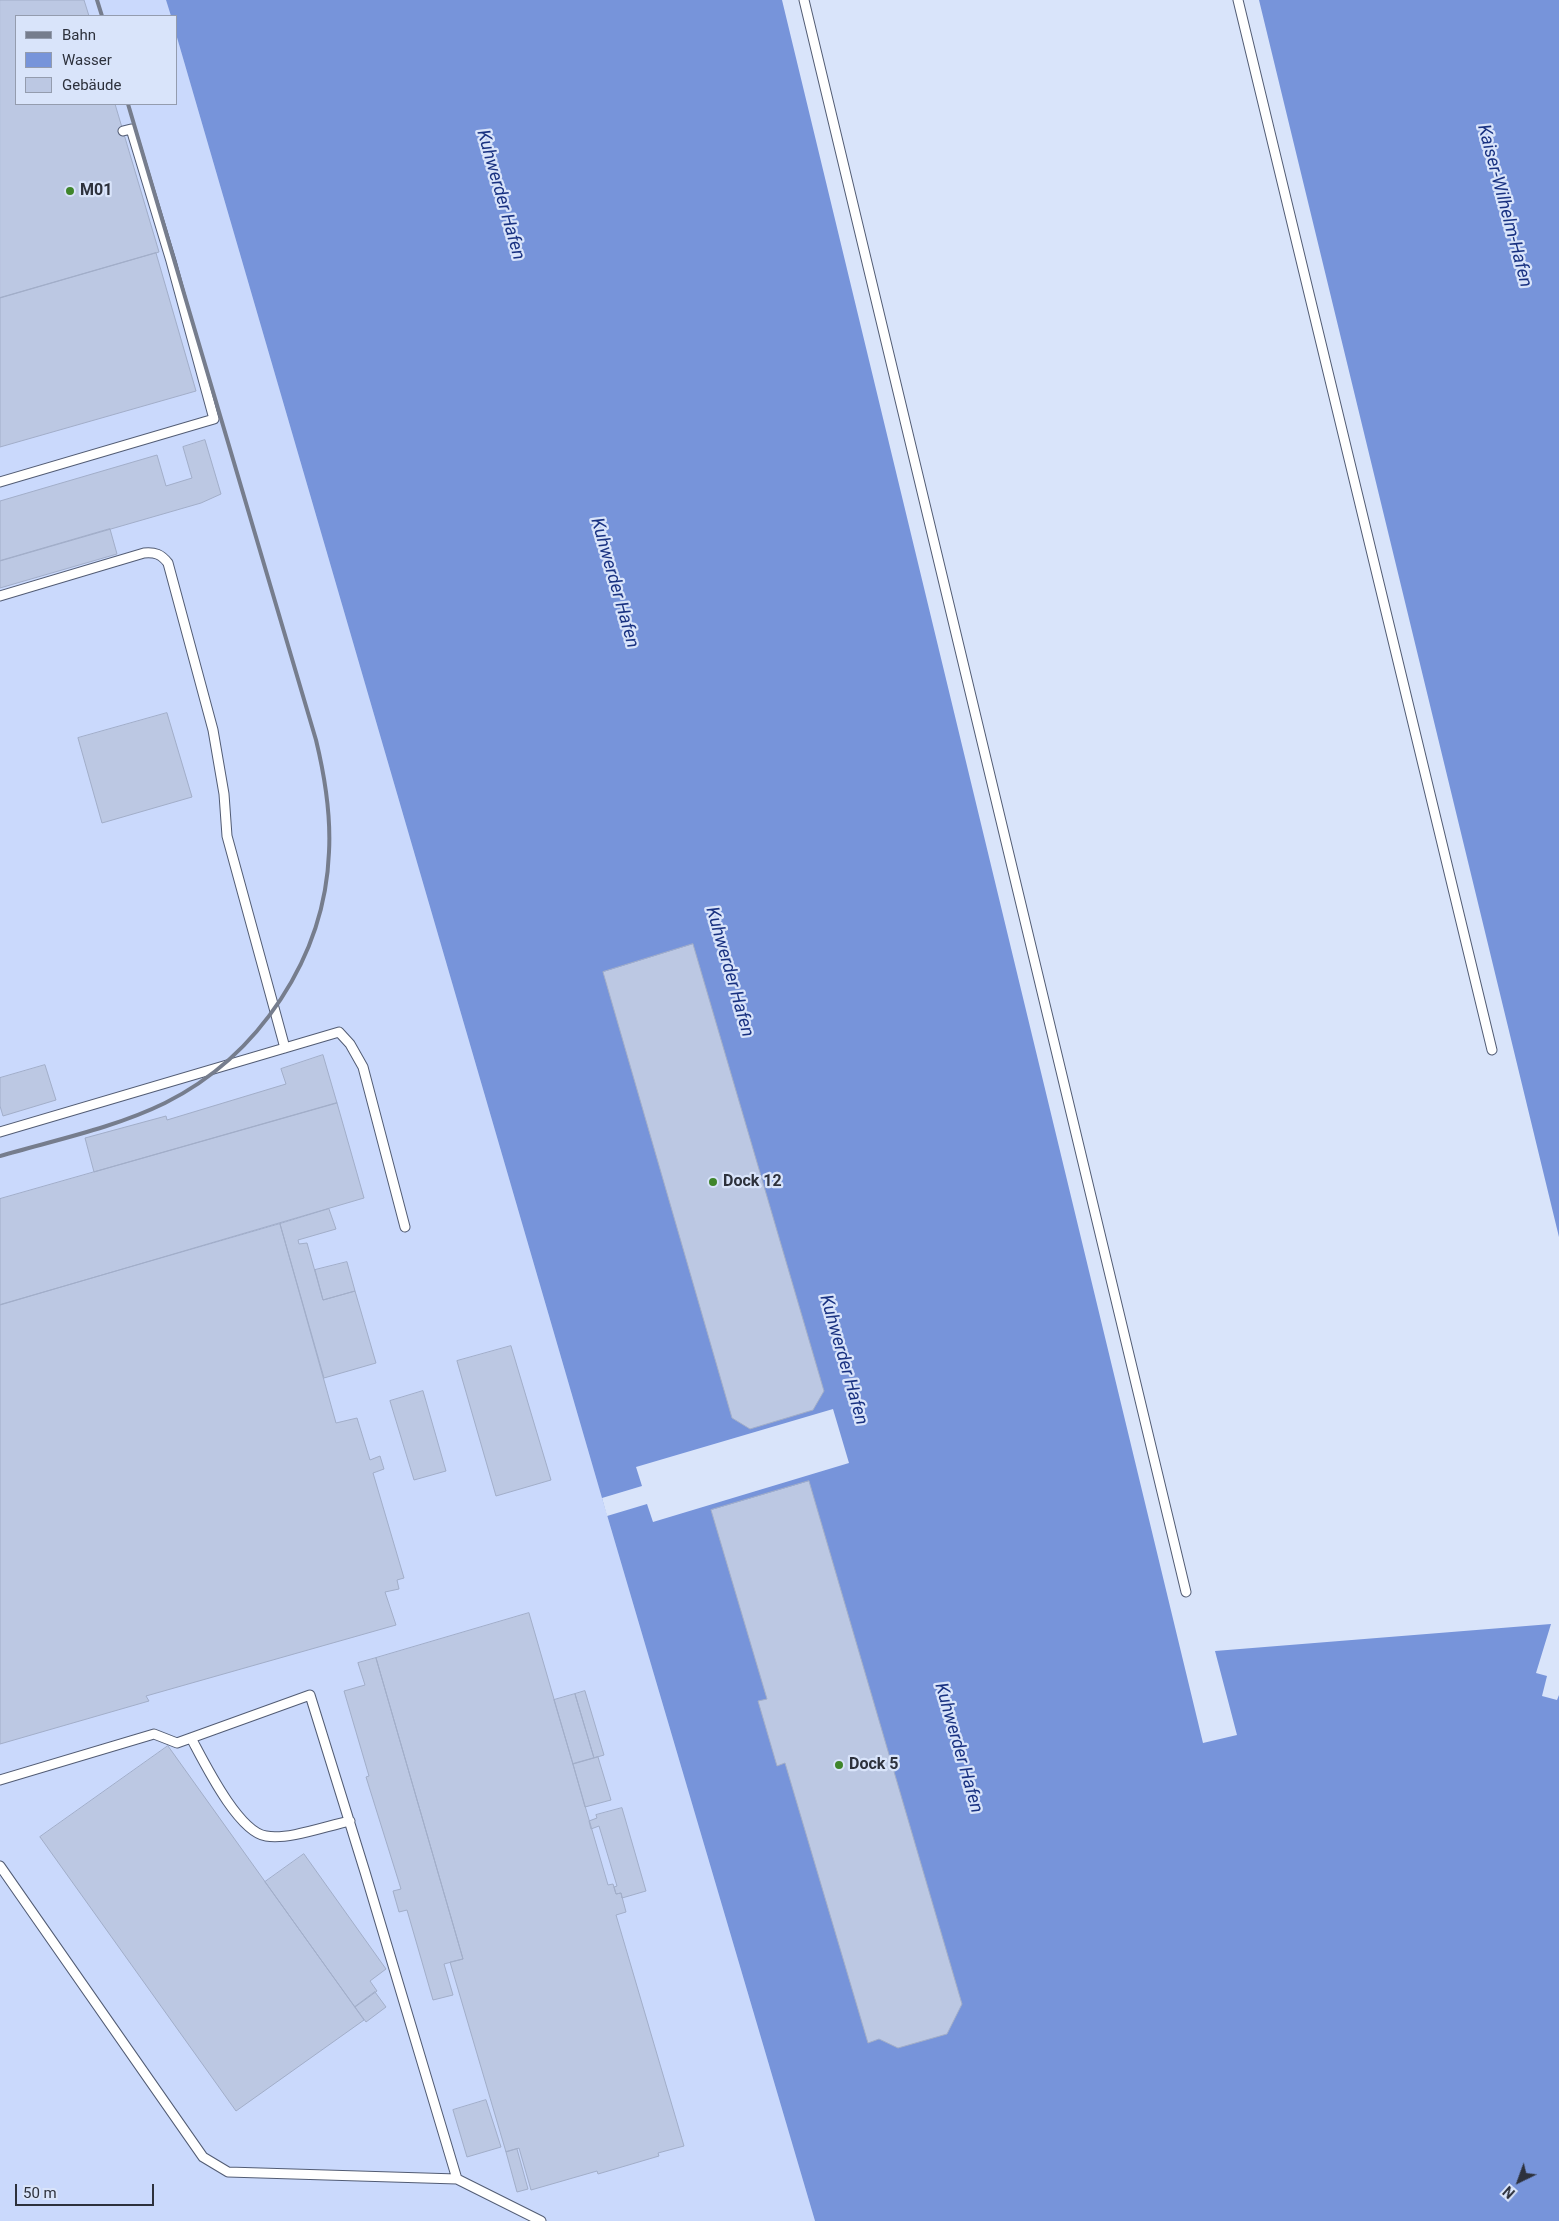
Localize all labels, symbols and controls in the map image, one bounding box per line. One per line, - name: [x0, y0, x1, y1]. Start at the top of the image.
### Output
- legend: [15, 15, 178, 105]
- text: Bahn: [62, 26, 96, 44]
- text: Wasser: [62, 51, 112, 69]
- text: Gebäude: [62, 76, 121, 94]
- water label: Kaiser-Wilhelm-Hafen: [1472, 122, 1536, 290]
- water label: Kuhwerder Hafen: [471, 127, 529, 263]
- place label: M01: [80, 181, 112, 201]
- marker: M01: [64, 185, 76, 197]
- water label: Kuhwerder Hafen: [585, 515, 643, 651]
- water label: Kuhwerder Hafen: [700, 904, 758, 1040]
- place label: Dock 12: [723, 1172, 782, 1192]
- marker: Dock 12: [707, 1176, 719, 1188]
- water label: Kuhwerder Hafen: [814, 1292, 872, 1428]
- water label: Kuhwerder Hafen: [929, 1680, 987, 1816]
- place label: Dock 5: [849, 1755, 898, 1775]
- marker: Dock 5: [833, 1759, 845, 1771]
- north arrow: [1494, 2156, 1544, 2206]
- scale bar: [18, 2174, 156, 2206]
- text: N: [1500, 2183, 1518, 2201]
- text: 50 m: [23, 2184, 57, 2202]

